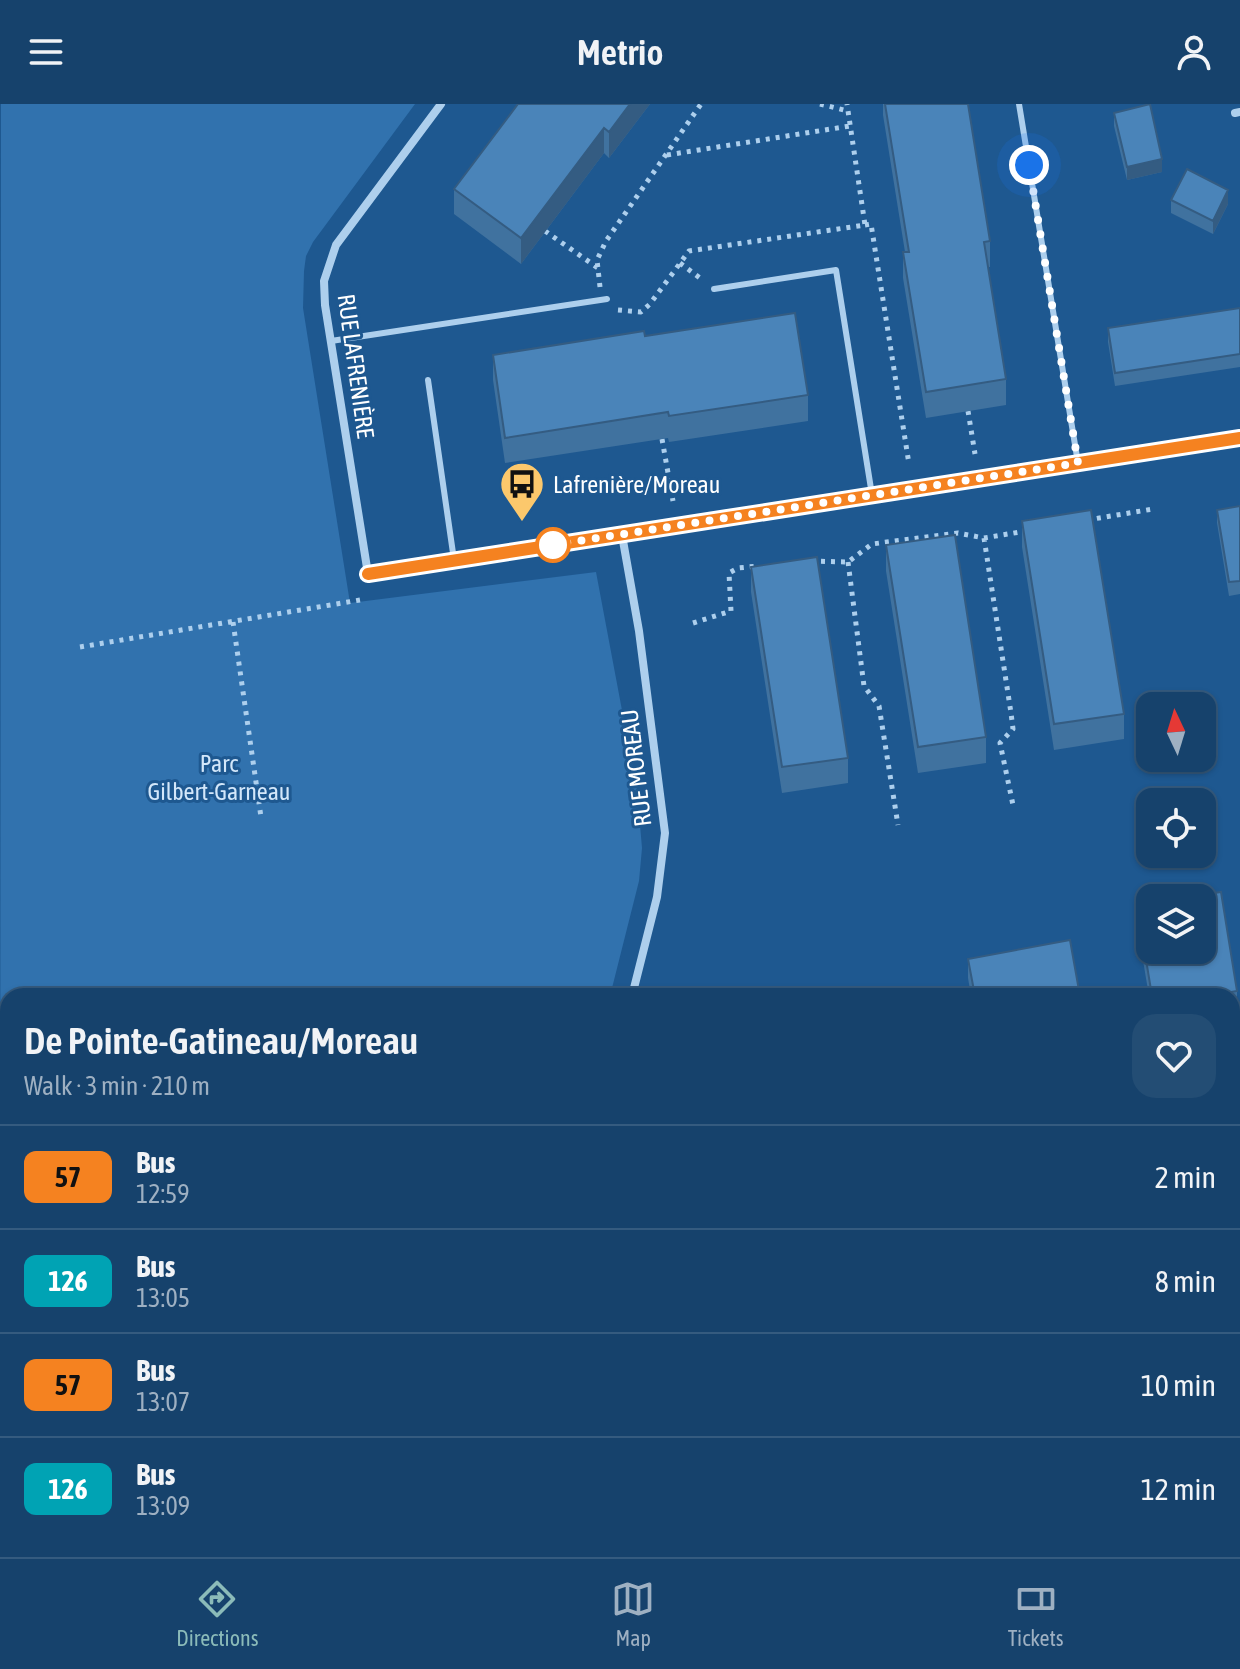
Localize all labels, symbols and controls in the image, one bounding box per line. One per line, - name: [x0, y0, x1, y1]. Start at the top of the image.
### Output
- icon: menu: [24, 30, 68, 74]
- icon: person: [1172, 30, 1216, 74]
- text: Metrio: [577, 31, 663, 73]
- your location: [1009, 145, 1049, 185]
- street label: RUE LAFRENIÈRE: [333, 292, 379, 440]
- bus stop icon: Lafrenière/Moreau: [498, 460, 546, 523]
- place label: Lafrenière/Moreau: [553, 471, 720, 498]
- unlabelled marker: [536, 528, 570, 562]
- north arrow: [1136, 692, 1216, 772]
- map controls: [1136, 692, 1216, 964]
- street label: RUE MOREAU: [615, 708, 657, 828]
- park label: Parc Gilbert-Garneau: [148, 750, 290, 805]
- button: locate: [1136, 788, 1216, 868]
- button: layers: [1136, 884, 1216, 964]
- button: heart: [1132, 1014, 1216, 1098]
- text: De Pointe-Gatineau/Moreau: [24, 1019, 418, 1062]
- text: Walk · 3 min · 210 m: [24, 1071, 210, 1101]
- text: Bus: [136, 1145, 175, 1179]
- text: 2 min: [1155, 1160, 1216, 1194]
- text: 57: [55, 1161, 81, 1193]
- text: 12:59: [136, 1179, 190, 1209]
- text: Bus: [136, 1249, 175, 1283]
- text: 8 min: [1155, 1264, 1216, 1298]
- text: 126: [48, 1265, 88, 1297]
- text: 13:05: [136, 1283, 190, 1313]
- text: Bus: [136, 1353, 175, 1387]
- text: 10 min: [1141, 1368, 1216, 1402]
- text: 57: [55, 1369, 81, 1401]
- text: 13:07: [136, 1387, 190, 1417]
- text: Bus: [136, 1457, 175, 1491]
- text: 12 min: [1141, 1472, 1216, 1506]
- text: 126: [48, 1473, 88, 1505]
- text: 13:09: [136, 1491, 190, 1521]
- tab: Directions: [176, 1577, 258, 1651]
- tab: Map: [611, 1577, 655, 1651]
- tab: Tickets: [1008, 1577, 1064, 1651]

